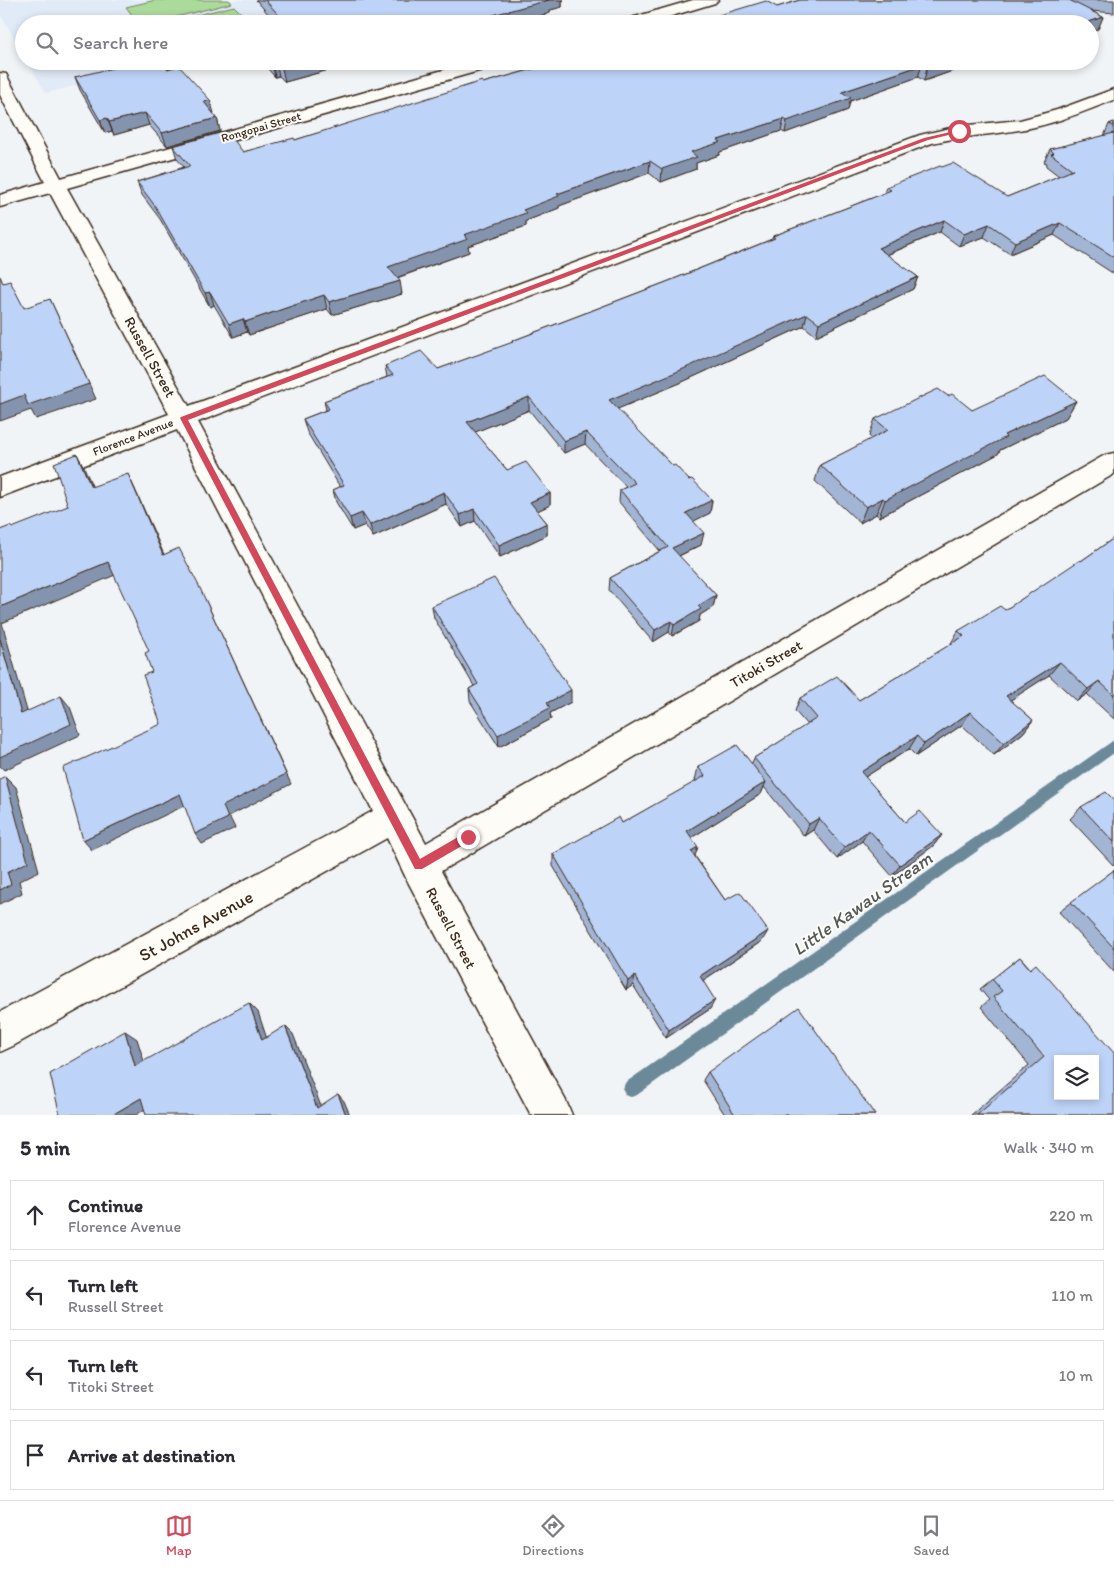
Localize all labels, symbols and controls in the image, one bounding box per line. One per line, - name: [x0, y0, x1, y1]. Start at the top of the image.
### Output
- search box: [15, 15, 1099, 70]
- icon: search: [33, 29, 61, 57]
- text: Search here: [73, 31, 168, 54]
- street label: Rongopai Street: [219, 109, 303, 145]
- route start: [948, 120, 971, 143]
- street label: Russell Street: [120, 313, 180, 401]
- street label: Florence Avenue: [91, 415, 175, 459]
- street label: Titoki Street: [727, 636, 806, 692]
- route end: [457, 826, 480, 849]
- water label: Little Kawau Stream: [788, 846, 937, 960]
- street label: Russell Street: [422, 884, 480, 972]
- street label: St Johns Avenue: [135, 886, 257, 966]
- map controls: [1054, 1055, 1099, 1100]
- button: layers: [1054, 1055, 1099, 1100]
- text: 5 min: [20, 1135, 70, 1160]
- text: Walk · 340 m: [1004, 1138, 1094, 1157]
- text: Continue: [68, 1194, 143, 1217]
- icon: ahead: [21, 1201, 49, 1229]
- text: 220 m: [1049, 1206, 1093, 1225]
- text: Florence Avenue: [68, 1217, 181, 1236]
- text: Turn left: [68, 1274, 138, 1297]
- icon: left: [21, 1281, 49, 1309]
- text: 110 m: [1051, 1286, 1093, 1305]
- text: Russell Street: [68, 1297, 164, 1316]
- text: Turn left: [68, 1354, 138, 1377]
- icon: left: [21, 1361, 49, 1389]
- text: 10 m: [1059, 1366, 1093, 1385]
- text: Titoki Street: [68, 1377, 154, 1396]
- icon: arrive: [21, 1441, 49, 1469]
- text: Arrive at destination: [68, 1444, 235, 1467]
- tab: Map: [165, 1512, 193, 1559]
- tab: Directions: [522, 1512, 584, 1559]
- tab: Saved: [913, 1512, 949, 1559]

